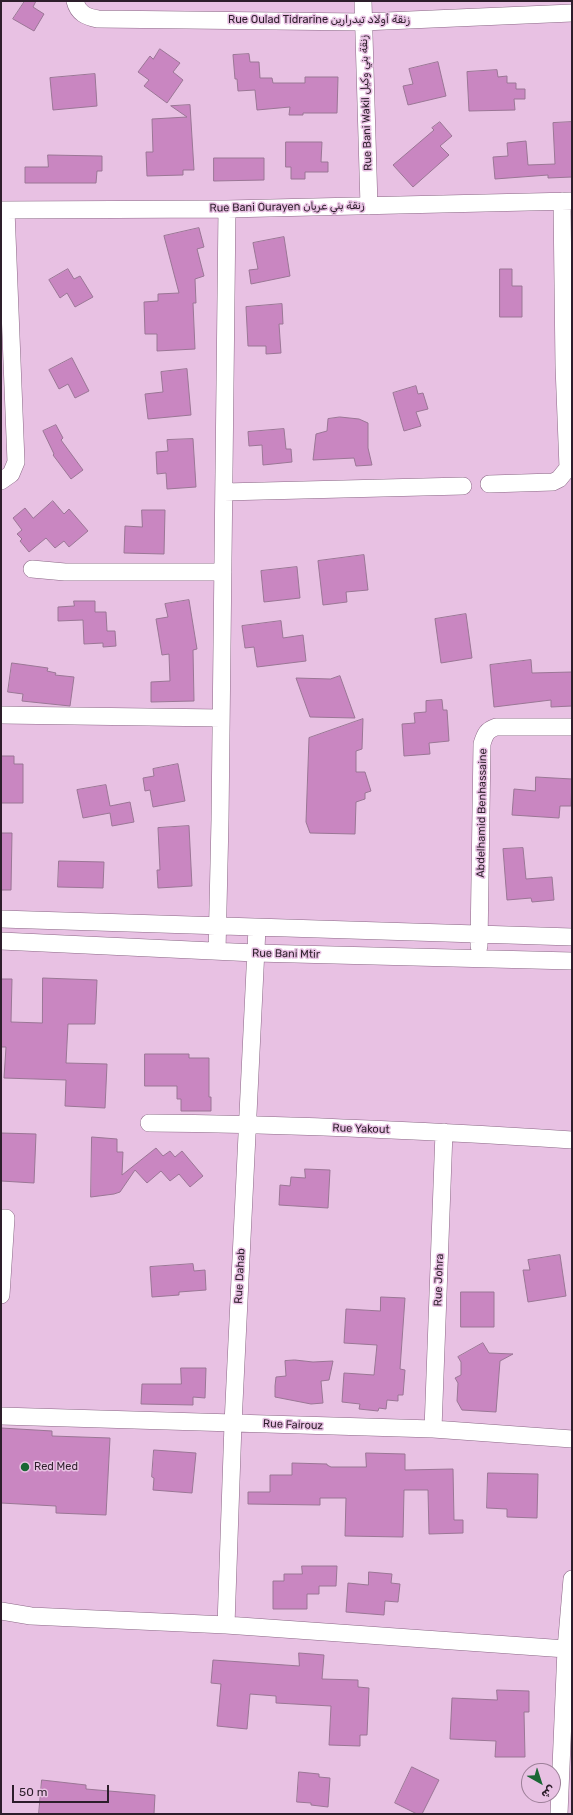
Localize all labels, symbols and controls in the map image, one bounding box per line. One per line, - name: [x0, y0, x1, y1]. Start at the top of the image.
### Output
- street label: Rue Oulad Tidrarine زنقة أولاد تيدرارين: [228, 13, 410, 27]
- street label: Rue Bani Wakil زنقة بني وكيل: [357, 35, 375, 171]
- street label: Rue Bani Ourayen زنقة بني عريان: [209, 199, 365, 215]
- street label: Abdelhamid Benhassaine: [474, 748, 490, 878]
- street label: Rue Bani Mtir: [252, 947, 320, 961]
- street label: Rue Yakout: [332, 1121, 390, 1137]
- street label: Rue Dahab: [232, 1248, 248, 1304]
- street label: Rue Johra: [431, 1253, 447, 1307]
- street label: Rue Fairouz: [263, 1417, 323, 1433]
- place label: Red Med: [34, 1460, 78, 1474]
- marker: Red Med: [19, 1461, 31, 1473]
- north arrow: [521, 1763, 561, 1803]
- scale bar: [14, 1777, 111, 1803]
- text: ش: [539, 1783, 558, 1801]
- text: 50 m: [19, 1785, 47, 1799]

